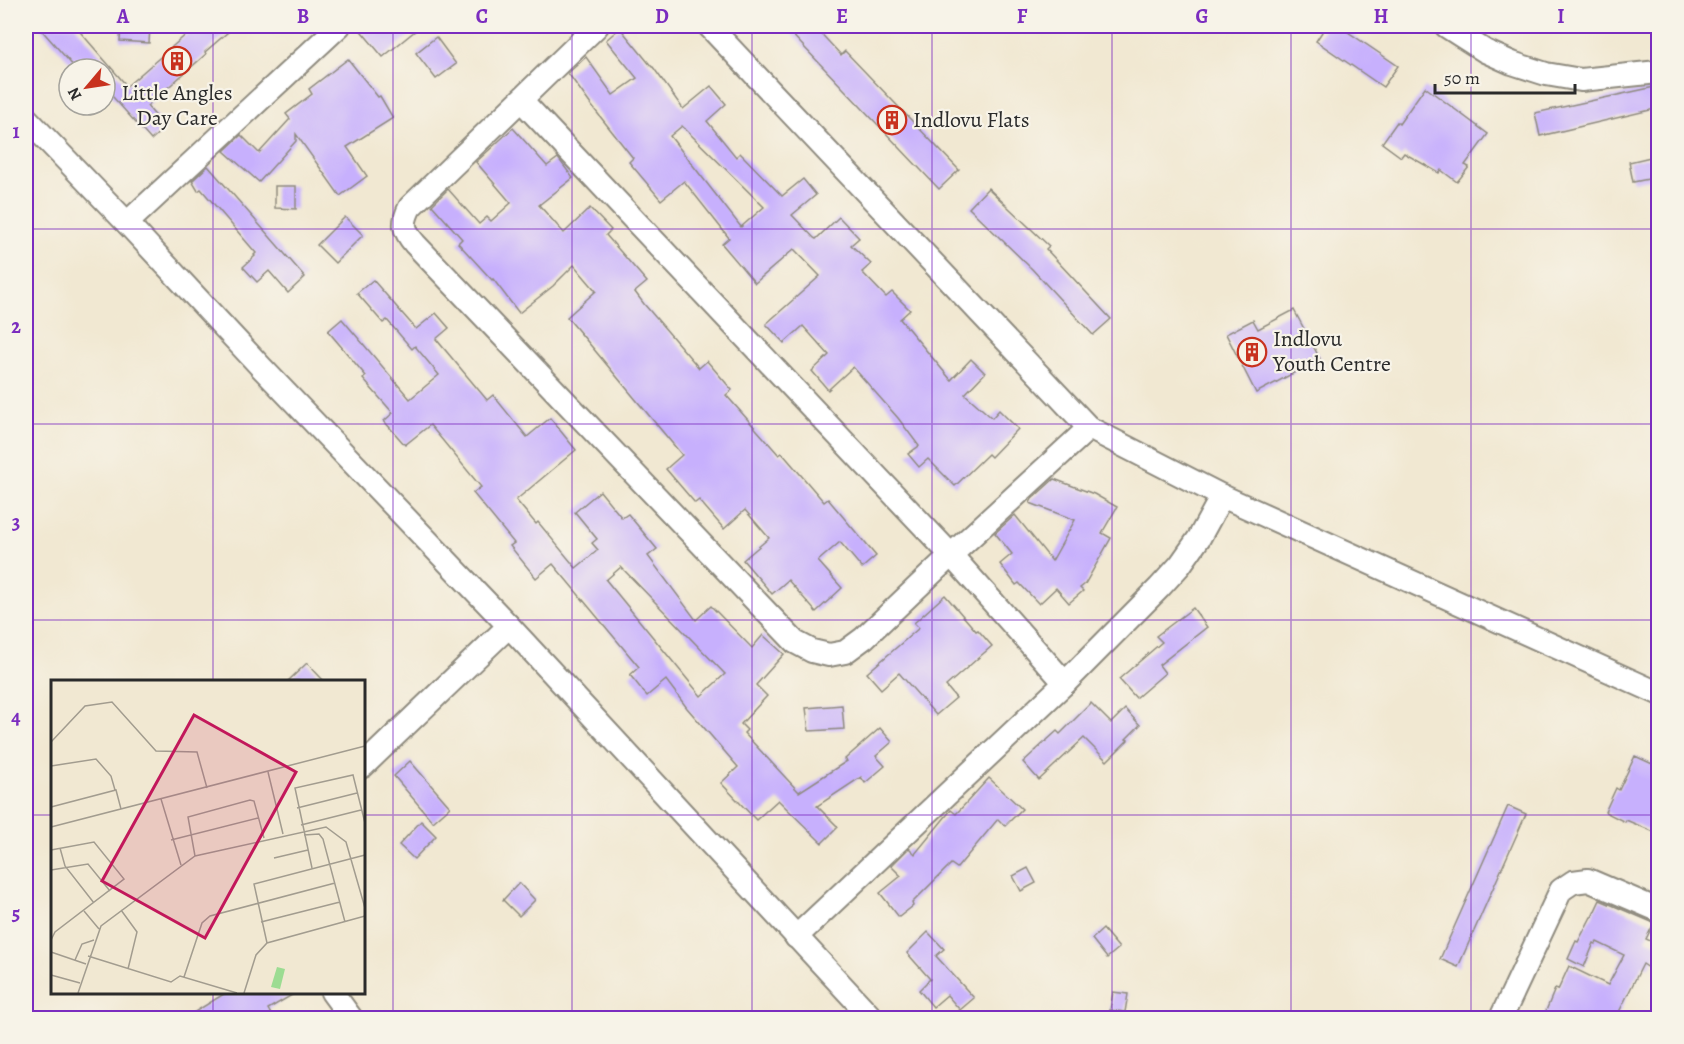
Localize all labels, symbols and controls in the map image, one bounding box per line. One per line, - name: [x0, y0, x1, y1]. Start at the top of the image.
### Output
- text: A: [116, 3, 130, 30]
- text: B: [297, 3, 309, 30]
- text: C: [476, 3, 488, 30]
- text: D: [655, 3, 669, 30]
- text: E: [836, 3, 848, 30]
- text: F: [1017, 3, 1028, 30]
- text: G: [1195, 3, 1209, 30]
- text: H: [1374, 3, 1389, 30]
- text: I: [1557, 3, 1565, 30]
- building icon: Little Angles Day Care: [161, 45, 193, 77]
- north arrow: [57, 57, 117, 117]
- scale bar: [1435, 57, 1574, 95]
- text: 50 m: [1444, 66, 1480, 90]
- place label: Little Angles Day Care: [121, 78, 233, 133]
- text: N: [62, 83, 87, 104]
- building icon: Indlovu Flats: [876, 104, 908, 136]
- place label: Indlovu Flats: [913, 105, 1030, 135]
- text: 1: [12, 118, 20, 145]
- text: 2: [11, 313, 21, 340]
- place label: Indlovu Youth Centre: [1272, 324, 1391, 379]
- building icon: Indlovu Youth Centre: [1236, 336, 1268, 368]
- text: 3: [12, 509, 20, 536]
- inset map: [51, 680, 364, 993]
- text: 4: [11, 704, 21, 731]
- text: 5: [12, 900, 20, 927]

